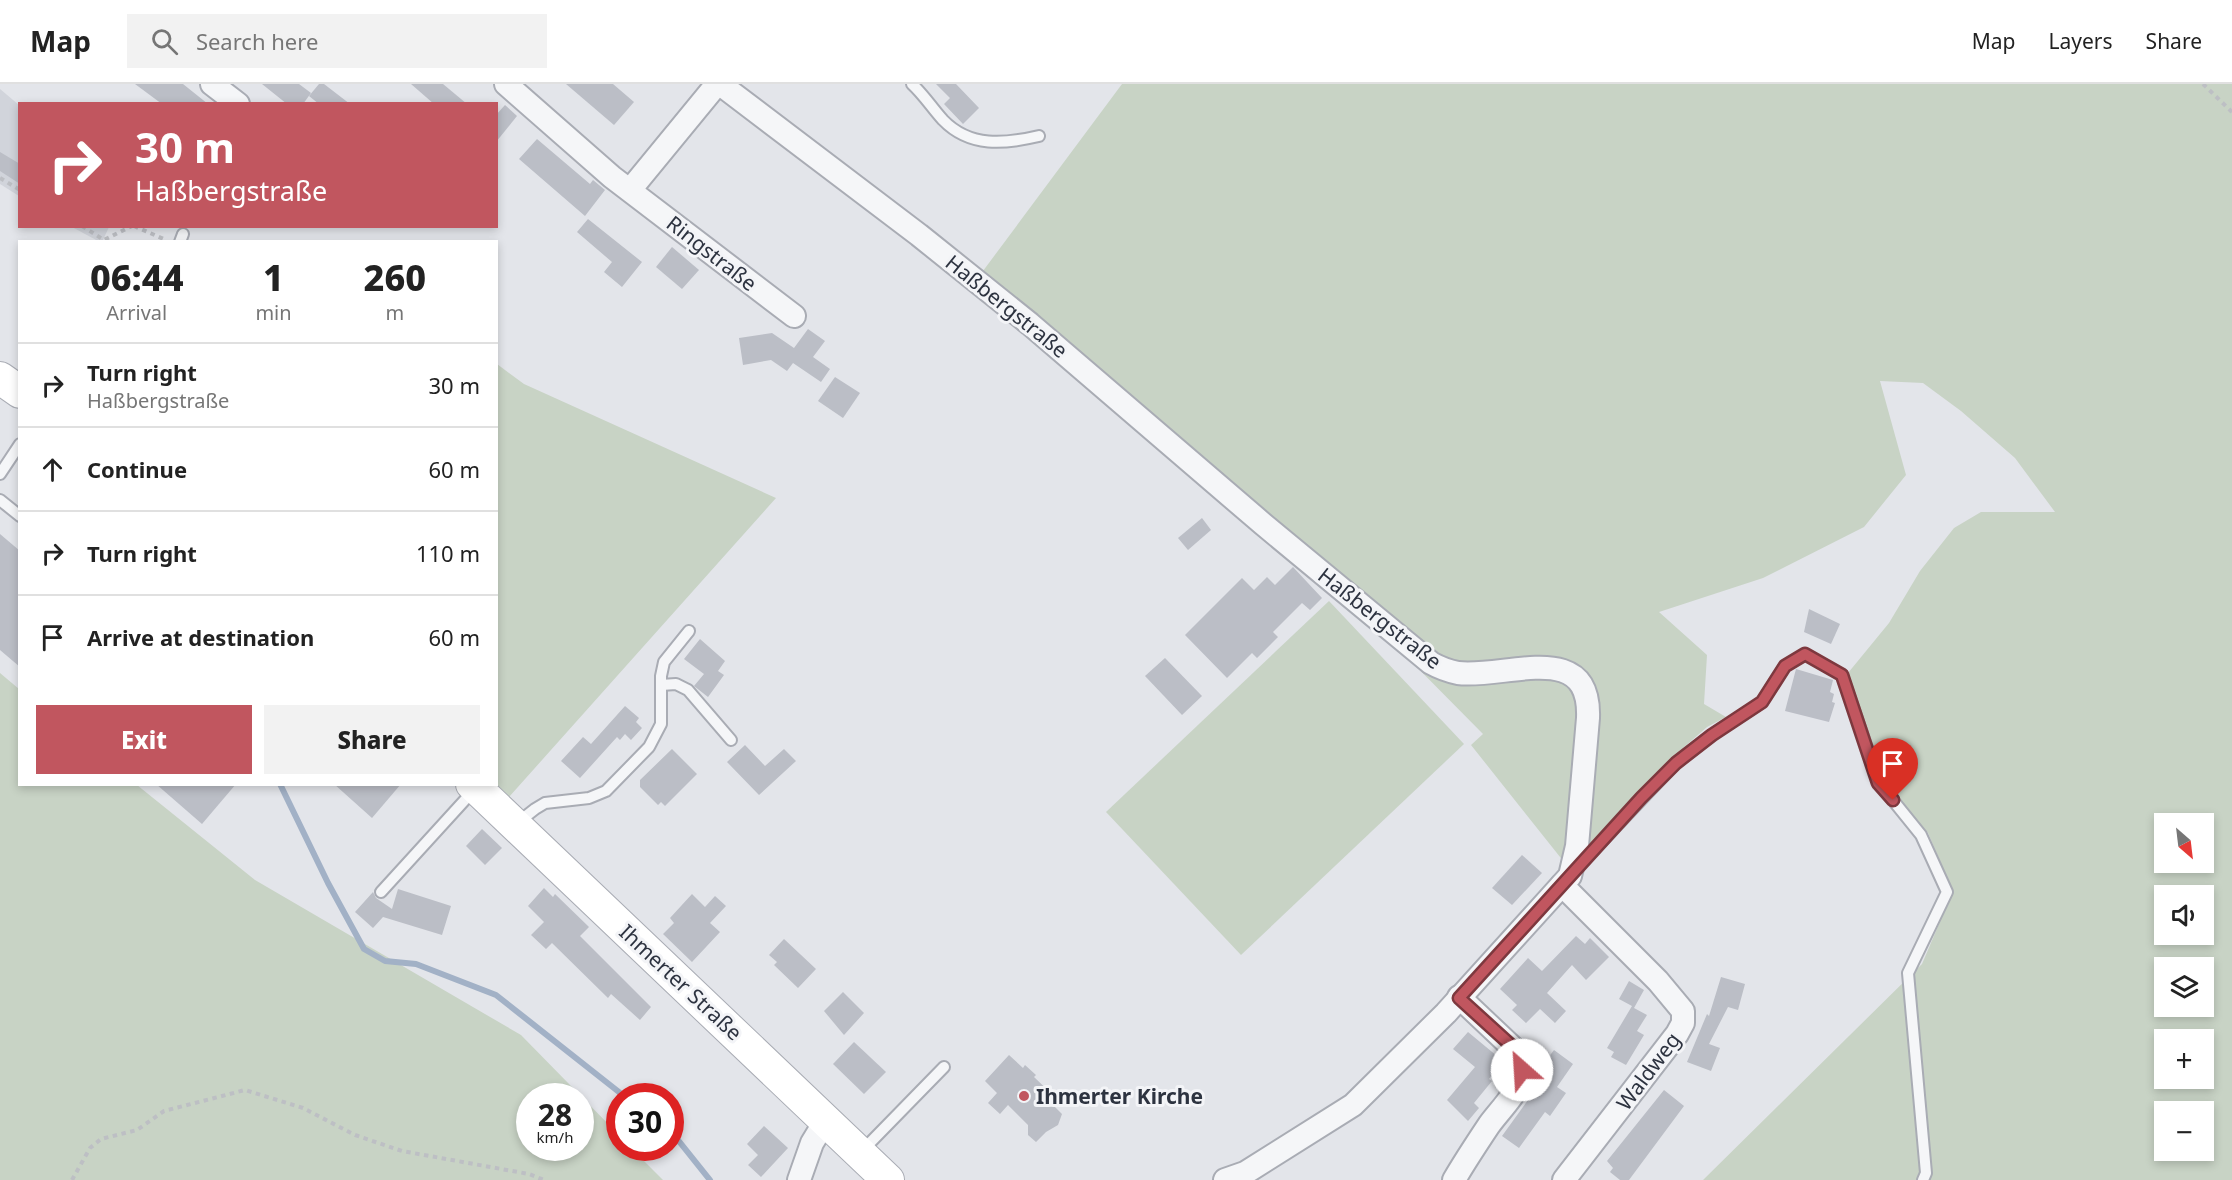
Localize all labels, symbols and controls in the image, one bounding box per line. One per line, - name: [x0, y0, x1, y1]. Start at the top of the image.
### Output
- search box: [127, 14, 547, 68]
- text: Map: [30, 22, 91, 60]
- icon: search: [148, 25, 181, 58]
- text: Search here: [196, 26, 318, 56]
- text: Map: [1972, 27, 2016, 55]
- text: Layers: [2049, 27, 2113, 55]
- text: Share: [2146, 27, 2202, 55]
- text: 30 m: [135, 118, 235, 175]
- icon: right: [36, 126, 114, 204]
- text: Haßbergstraße: [135, 172, 327, 209]
- street label: Ringstraße: [661, 209, 763, 297]
- street label: Haßbergstraße: [940, 248, 1074, 364]
- text: 06:44: [90, 253, 183, 302]
- text: 1: [263, 253, 284, 302]
- text: 260: [364, 253, 426, 302]
- text: Arrival: [106, 299, 167, 326]
- text: min: [255, 299, 292, 326]
- text: m: [385, 299, 404, 326]
- text: Turn right: [87, 357, 197, 387]
- icon: right: [36, 369, 69, 402]
- text: 30 m: [429, 370, 480, 400]
- text: Haßbergstraße: [87, 387, 229, 414]
- icon: ahead: [36, 453, 69, 486]
- text: Continue: [87, 454, 187, 484]
- text: 60 m: [429, 454, 480, 484]
- icon: right: [36, 537, 69, 570]
- text: Turn right: [87, 538, 197, 568]
- text: 110 m: [416, 538, 480, 568]
- street label: Haßbergstraße: [1312, 561, 1448, 675]
- icon: arrive: [36, 621, 69, 654]
- text: Arrive at destination: [87, 622, 314, 652]
- text: 60 m: [429, 622, 480, 652]
- button: Exit: [36, 705, 252, 774]
- button: Share: [264, 705, 480, 774]
- pin: [1867, 738, 1918, 800]
- icon: arrive: [1876, 747, 1909, 780]
- north arrow: [2154, 813, 2214, 873]
- map controls: [2154, 813, 2214, 1161]
- button: sound: [2154, 885, 2214, 945]
- street label: Ihmerter Straße: [614, 918, 748, 1046]
- button: layers: [2154, 957, 2214, 1017]
- street label: Waldweg: [1610, 1026, 1686, 1116]
- button: +: [2154, 1029, 2214, 1089]
- position arrow: [1490, 1038, 1554, 1102]
- place label: Ihmerter Kirche: [1036, 1082, 1203, 1110]
- speed limit sign: 30: [606, 1083, 684, 1161]
- marker: Ihmerter Kirche: [1017, 1089, 1031, 1103]
- text: 28: [538, 1094, 572, 1135]
- button: −: [2154, 1101, 2214, 1161]
- text: km/h: [537, 1127, 573, 1147]

